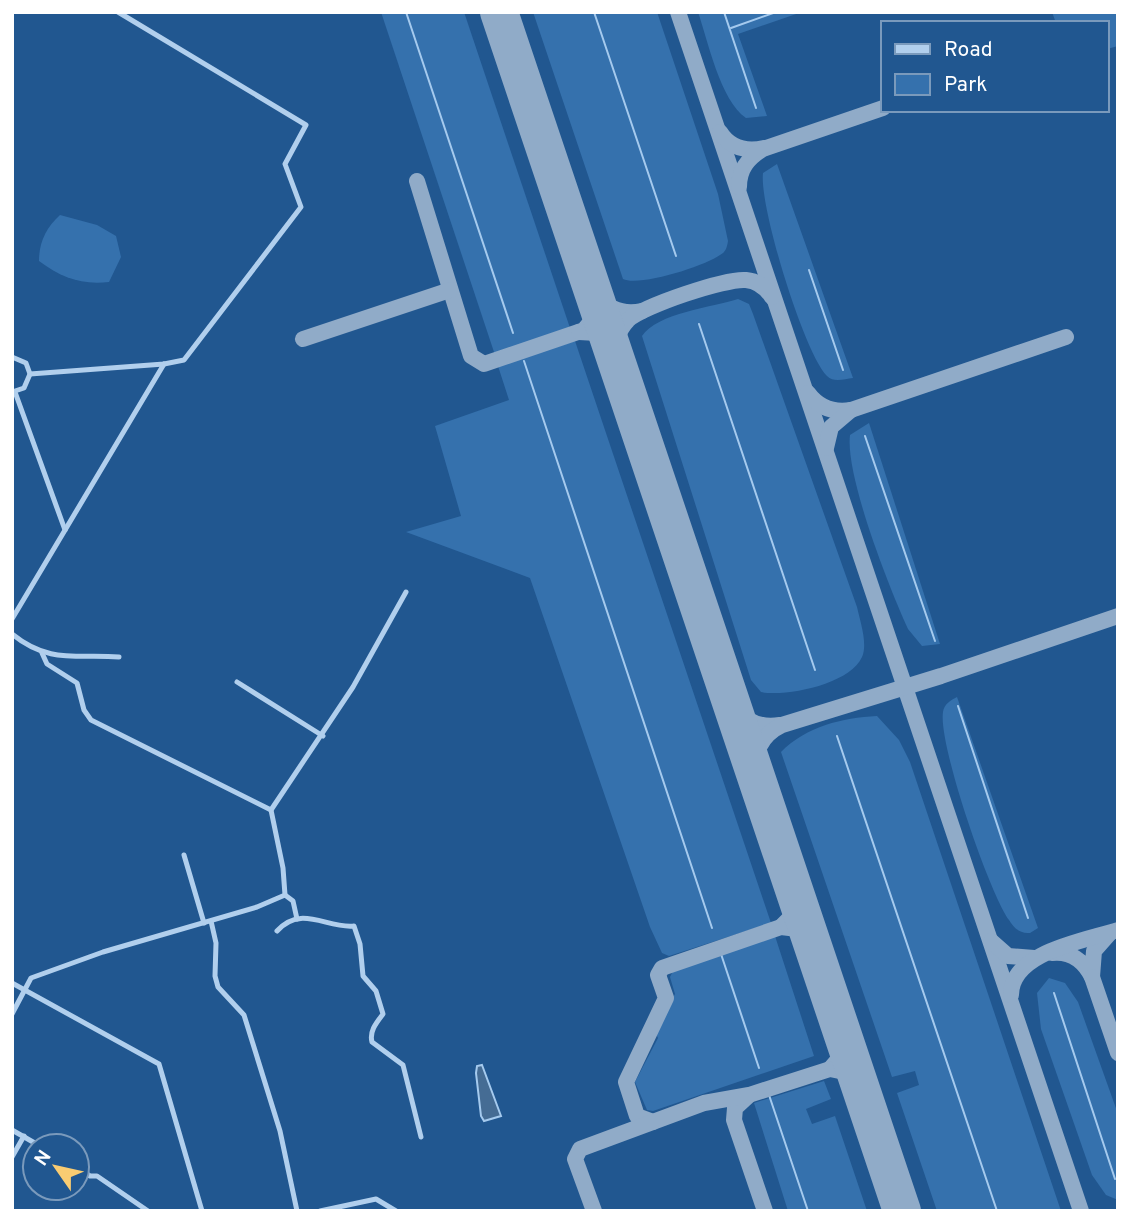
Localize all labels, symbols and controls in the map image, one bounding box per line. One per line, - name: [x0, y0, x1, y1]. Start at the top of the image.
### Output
- legend: [881, 21, 1109, 112]
- text: Road: [944, 37, 993, 64]
- text: Park: [944, 72, 987, 99]
- north arrow: [21, 1132, 91, 1202]
- text: N: [30, 1146, 57, 1171]

